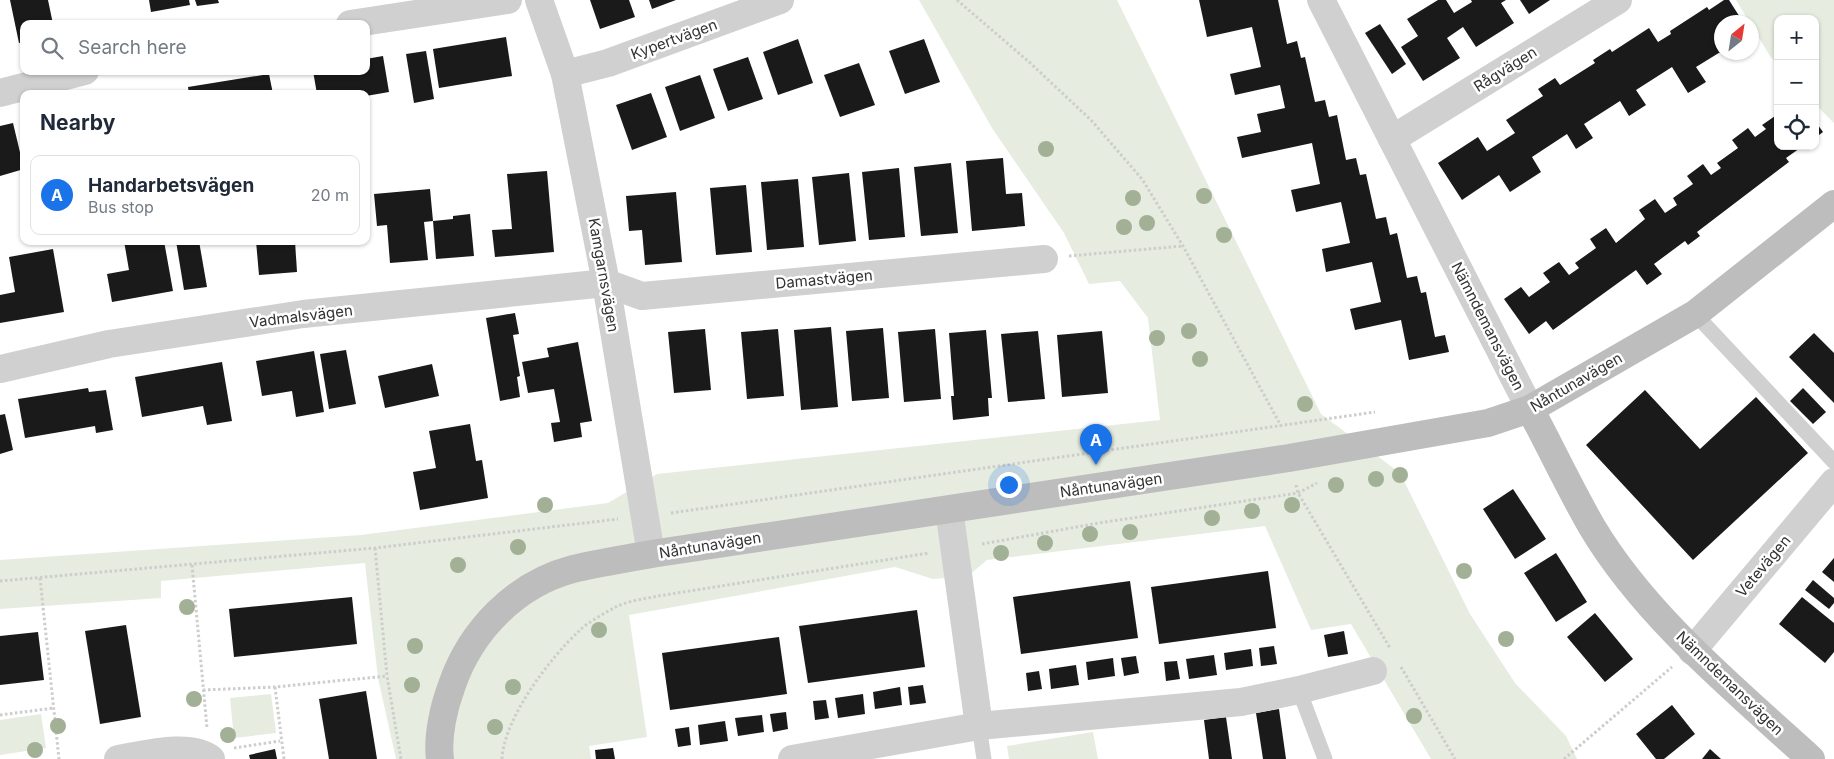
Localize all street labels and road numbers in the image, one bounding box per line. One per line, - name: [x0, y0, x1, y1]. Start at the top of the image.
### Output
- street label: Kypertvägen: [628, 15, 720, 63]
- street label: Rågvägen: [1470, 42, 1540, 96]
- street label: Kamgarnsvägen: [585, 216, 623, 334]
- street label: Nämndemansvägen: [1447, 259, 1529, 393]
- street label: Damastvägen: [775, 265, 873, 293]
- street label: Vadmalsvägen: [248, 300, 354, 332]
- street label: Nåntunavägen: [1527, 348, 1625, 416]
- street label: Nåntunavägen: [1059, 468, 1163, 502]
- street label: Nåntunavägen: [658, 528, 762, 562]
- street label: Vetevägen: [1732, 531, 1794, 601]
- street label: Nämndemansvägen: [1672, 627, 1788, 739]

